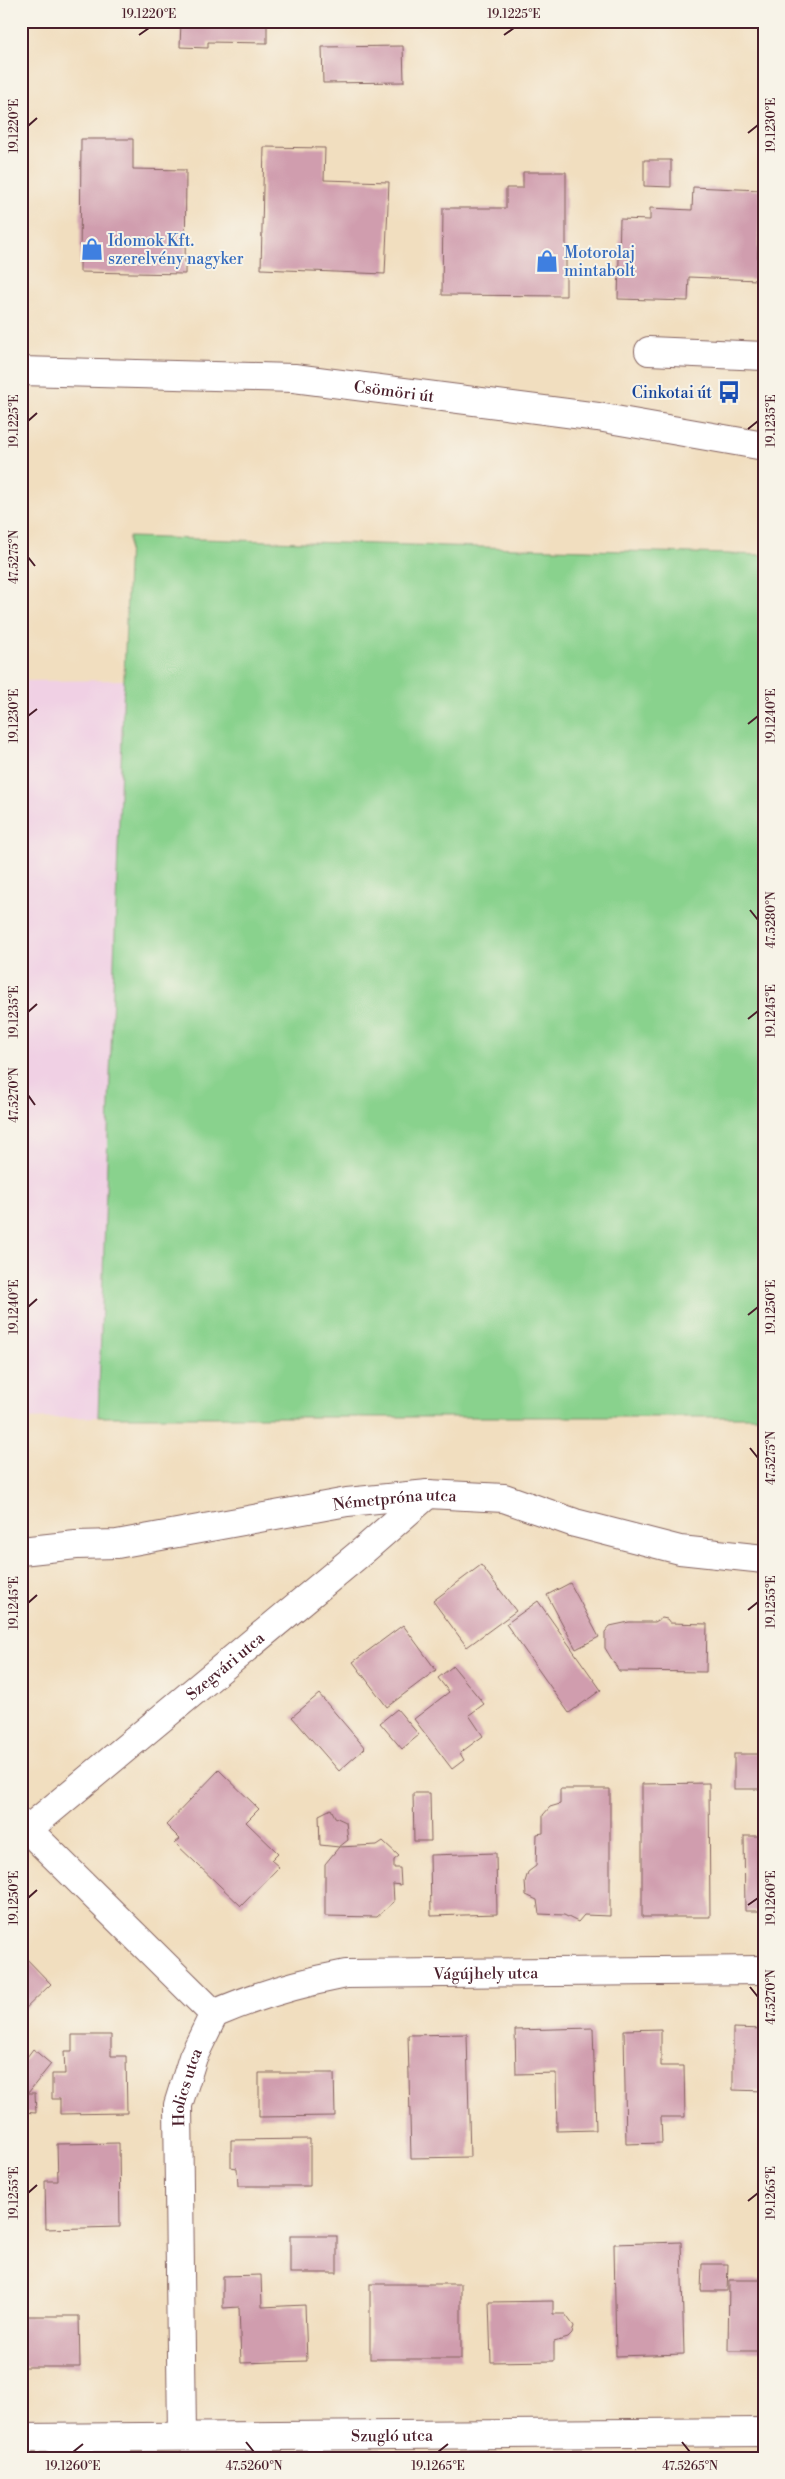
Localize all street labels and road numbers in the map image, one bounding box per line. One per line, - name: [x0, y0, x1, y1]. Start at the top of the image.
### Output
- street label: Csömöri út: [353, 377, 436, 407]
- street label: Németpróna utca: [331, 1485, 458, 1515]
- street label: Szegvári utca: [182, 1628, 269, 1705]
- street label: Vágújhely utca: [432, 1963, 539, 1984]
- street label: Holics utca: [169, 2044, 207, 2127]
- street label: Szugló utca: [351, 2426, 434, 2446]

